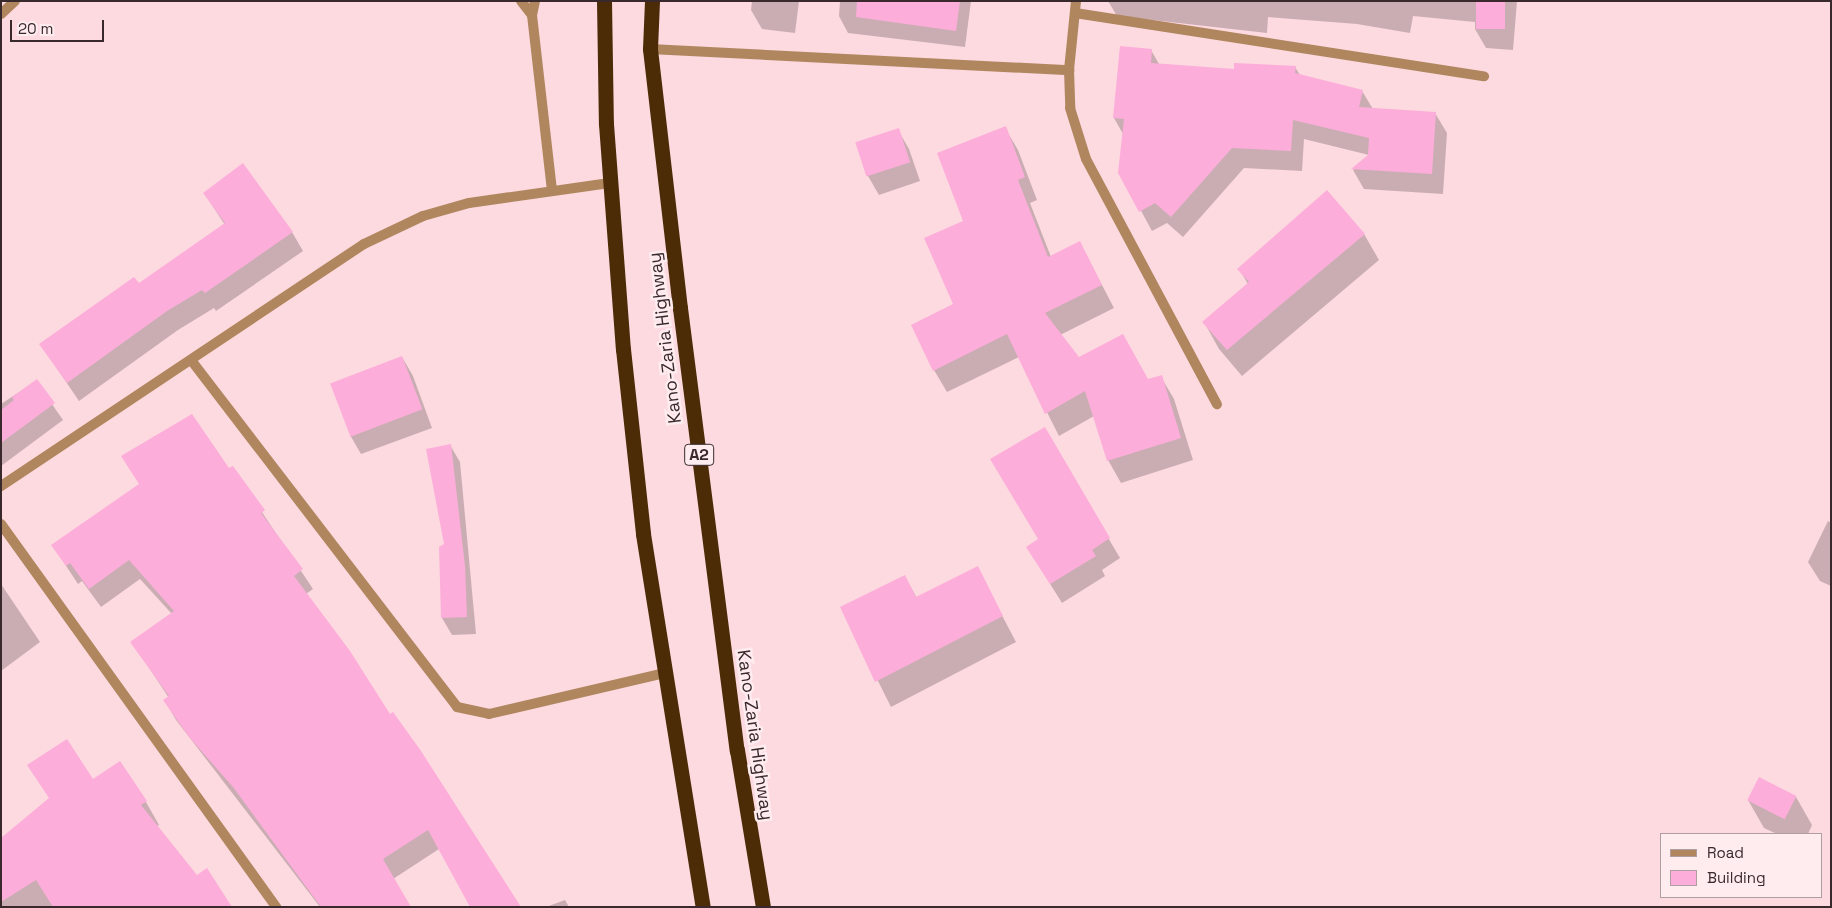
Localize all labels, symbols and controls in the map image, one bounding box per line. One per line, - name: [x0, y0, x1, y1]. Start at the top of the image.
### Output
- scale bar: [12, 10, 106, 42]
- text: 20 m: [18, 19, 53, 38]
- street label: Kano-Zaria Highway: [644, 251, 686, 425]
- road number: A2: [684, 442, 714, 468]
- street label: Kano-Zaria Highway: [732, 648, 778, 822]
- legend: [1660, 833, 1822, 898]
- text: Road: [1707, 843, 1744, 862]
- text: Building: [1707, 868, 1766, 887]

